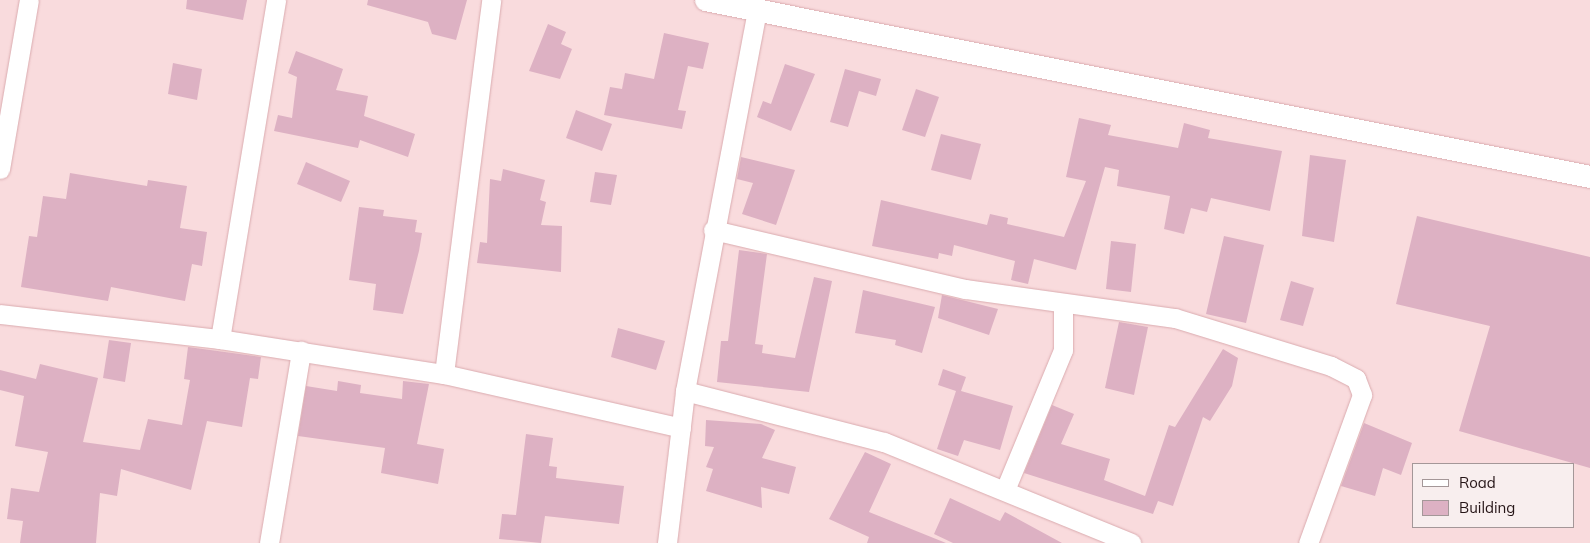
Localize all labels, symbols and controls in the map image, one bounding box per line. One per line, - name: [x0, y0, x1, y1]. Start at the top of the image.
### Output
- legend: [1412, 463, 1575, 528]
- text: Road: [1459, 473, 1496, 492]
- text: Building: [1459, 498, 1515, 517]

